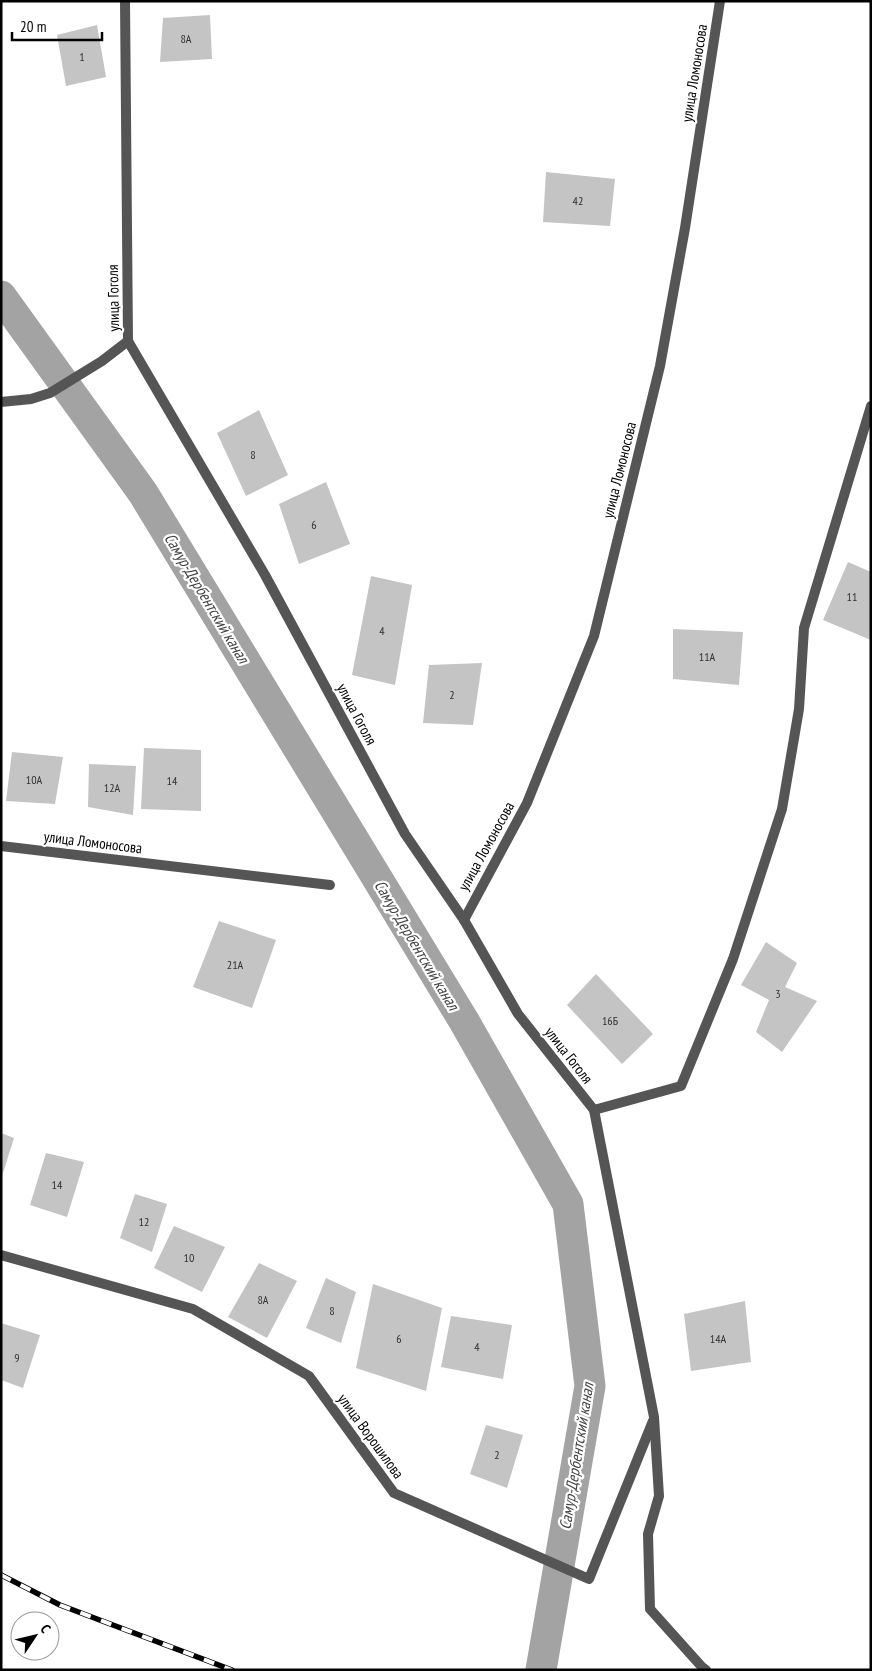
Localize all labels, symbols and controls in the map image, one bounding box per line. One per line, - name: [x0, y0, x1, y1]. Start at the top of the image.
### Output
- scale bar: [12, 10, 102, 42]
- text: 20 m: [20, 17, 46, 36]
- street label: улица Ломоносова: [677, 23, 711, 123]
- house number: 8А: [180, 31, 192, 46]
- house number: 1: [79, 49, 85, 64]
- house number: 42: [573, 193, 583, 208]
- street label: улица Гоголя: [103, 264, 123, 332]
- street label: улица Ломоносова: [598, 420, 640, 520]
- house number: 8: [250, 447, 256, 462]
- house number: 6: [311, 517, 317, 532]
- water label: Самур-Дербентский канал: [160, 529, 255, 668]
- house number: 11: [847, 589, 857, 604]
- house number: 4: [379, 623, 385, 638]
- house number: 11А: [699, 649, 716, 664]
- street label: улица Гоголя: [333, 680, 381, 748]
- house number: 2: [449, 687, 455, 702]
- house number: 10А: [26, 772, 43, 787]
- house number: 14: [167, 773, 178, 788]
- house number: 12А: [104, 780, 121, 795]
- street label: улица Ломоносова: [454, 798, 518, 894]
- street label: улица Ломоносова: [43, 827, 143, 857]
- water label: Самур-Дербентский канал: [370, 876, 465, 1015]
- house number: 21А: [227, 957, 244, 972]
- house number: 3: [775, 986, 781, 1001]
- house number: 16Б: [602, 1013, 618, 1028]
- street label: улица Гоголя: [541, 1023, 597, 1087]
- house number: 14: [52, 1177, 63, 1192]
- house number: 12: [139, 1214, 149, 1229]
- house number: 10: [184, 1250, 194, 1265]
- house number: 8А: [257, 1292, 269, 1307]
- house number: 8: [329, 1303, 335, 1318]
- house number: 6: [396, 1331, 402, 1346]
- house number: 14А: [710, 1331, 727, 1346]
- house number: 4: [474, 1339, 480, 1354]
- house number: 9: [14, 1350, 20, 1365]
- water label: Самур-Дербентский канал: [555, 1380, 598, 1531]
- street label: улица Ворошилова: [334, 1390, 408, 1482]
- house number: 2: [494, 1447, 500, 1462]
- north arrow: [10, 1611, 60, 1661]
- text: С: [36, 1621, 55, 1637]

